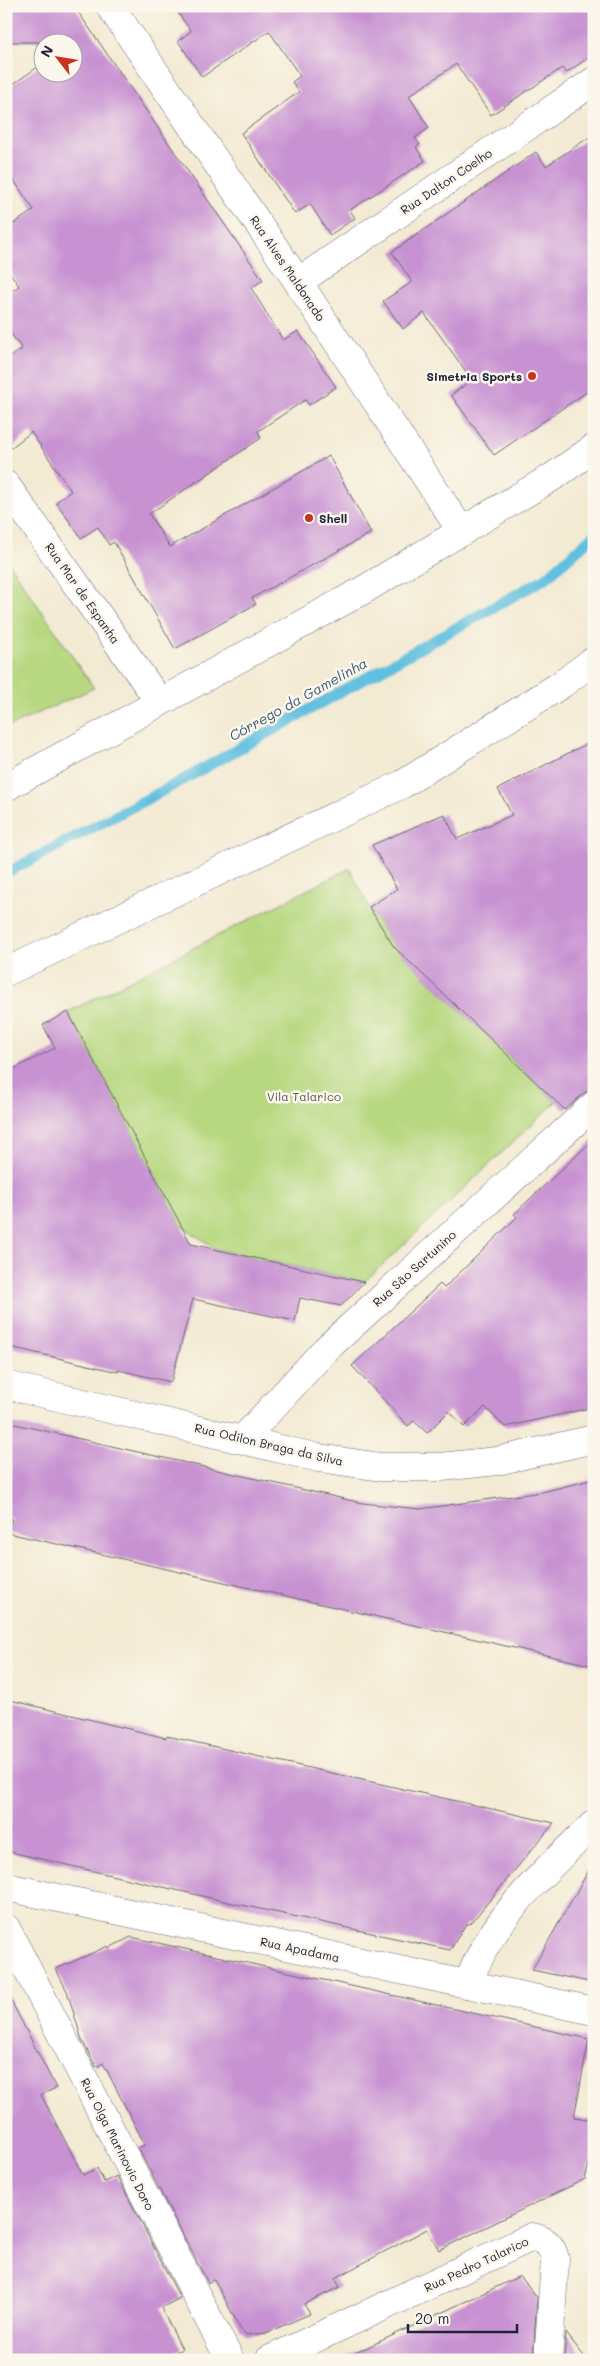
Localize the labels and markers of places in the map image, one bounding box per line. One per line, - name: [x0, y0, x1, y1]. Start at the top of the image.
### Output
- place label: Simetria Sports: [426, 368, 522, 384]
- marker: Simetria Sports: [526, 370, 538, 382]
- place label: Shell: [319, 510, 347, 526]
- marker: Shell: [303, 512, 315, 524]

